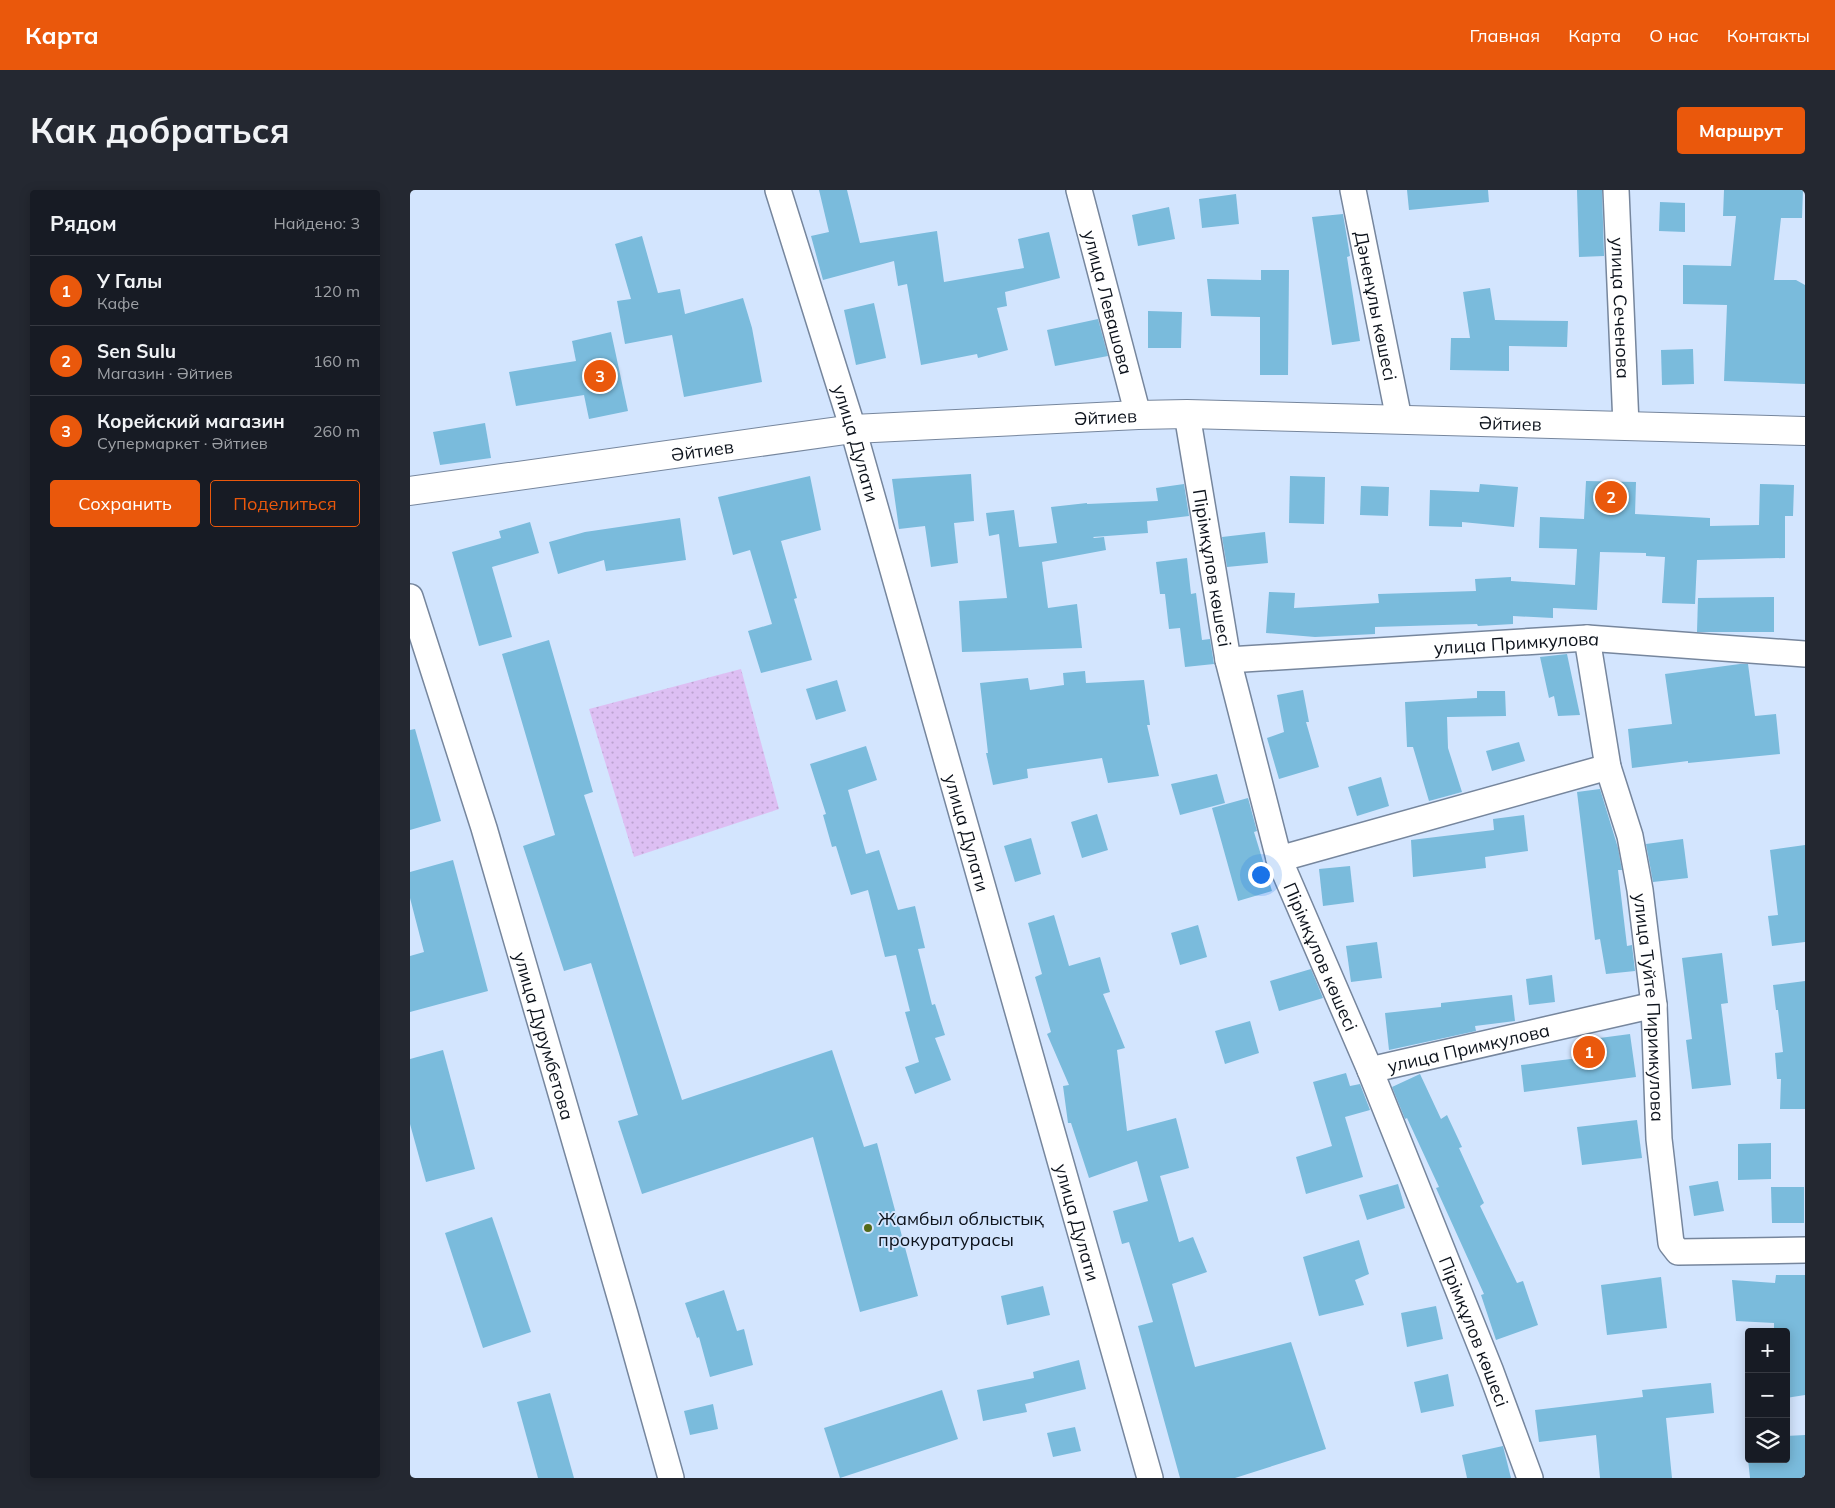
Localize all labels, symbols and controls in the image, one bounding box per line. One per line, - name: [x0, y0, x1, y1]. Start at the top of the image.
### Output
- text: Карта: [25, 20, 99, 50]
- text: Главная: [1470, 24, 1540, 47]
- text: Карта: [1568, 24, 1621, 47]
- text: О нас: [1649, 24, 1699, 47]
- text: Контакты: [1727, 24, 1810, 47]
- button: Маршрут: [1677, 107, 1805, 154]
- text: Как добраться: [30, 108, 290, 152]
- text: Рядом: [50, 210, 117, 236]
- text: Найдено: 3: [274, 213, 360, 233]
- street label: улица Левашова: [1079, 228, 1138, 377]
- street label: Дәненұлы көшесі: [1350, 229, 1402, 383]
- street label: улица Сеченова: [1607, 237, 1636, 379]
- text: У Галы: [97, 269, 162, 293]
- text: 1: [61, 281, 71, 301]
- text: 120 m: [313, 281, 360, 301]
- text: Кафе: [97, 293, 139, 313]
- text: Sen Sulu: [97, 339, 176, 363]
- text: 2: [61, 351, 71, 371]
- text: 160 m: [313, 351, 360, 371]
- pin: 3: [584, 357, 616, 395]
- text: Магазин · Әйтиев: [97, 363, 233, 383]
- street label: улица Дулати: [828, 382, 884, 504]
- street label: Әйтиев: [1073, 404, 1137, 430]
- text: Корейский магазин: [97, 409, 285, 433]
- street label: Әйтиев: [1478, 411, 1542, 435]
- text: 3: [61, 421, 71, 441]
- text: 260 m: [313, 421, 360, 441]
- text: Супермаркет · Әйтиев: [97, 433, 268, 453]
- street label: Әйтиев: [669, 434, 735, 466]
- pin: 2: [1595, 478, 1627, 516]
- button: Сохранить: [50, 480, 200, 527]
- button: Поделиться: [210, 480, 360, 527]
- street label: Пірімқұлов көшесі: [1188, 487, 1237, 649]
- street label: улица Примкулова: [1433, 626, 1600, 659]
- street label: улица Дулати: [940, 771, 995, 894]
- your location: [1248, 862, 1274, 888]
- street label: Пірімқұлов көшесі: [1279, 879, 1363, 1034]
- street label: улица Туйте Пиримкулова: [1629, 892, 1670, 1122]
- street label: улица Дурумбетова: [509, 949, 580, 1123]
- street label: улица Примкулова: [1385, 1018, 1552, 1077]
- pin: 1: [1573, 1033, 1605, 1071]
- street label: улица Дулати: [1050, 1161, 1105, 1284]
- place label: Жамбыл облыстық прокуратурасы: [878, 1207, 1045, 1251]
- marker: Жамбыл облыстық прокуратурасы: [862, 1222, 874, 1234]
- street label: Пірімқұлов көшесі: [1434, 1253, 1514, 1410]
- map controls: [1745, 1328, 1790, 1463]
- button: +: [1745, 1328, 1790, 1373]
- button: −: [1745, 1373, 1790, 1418]
- button: layers: [1745, 1418, 1790, 1463]

